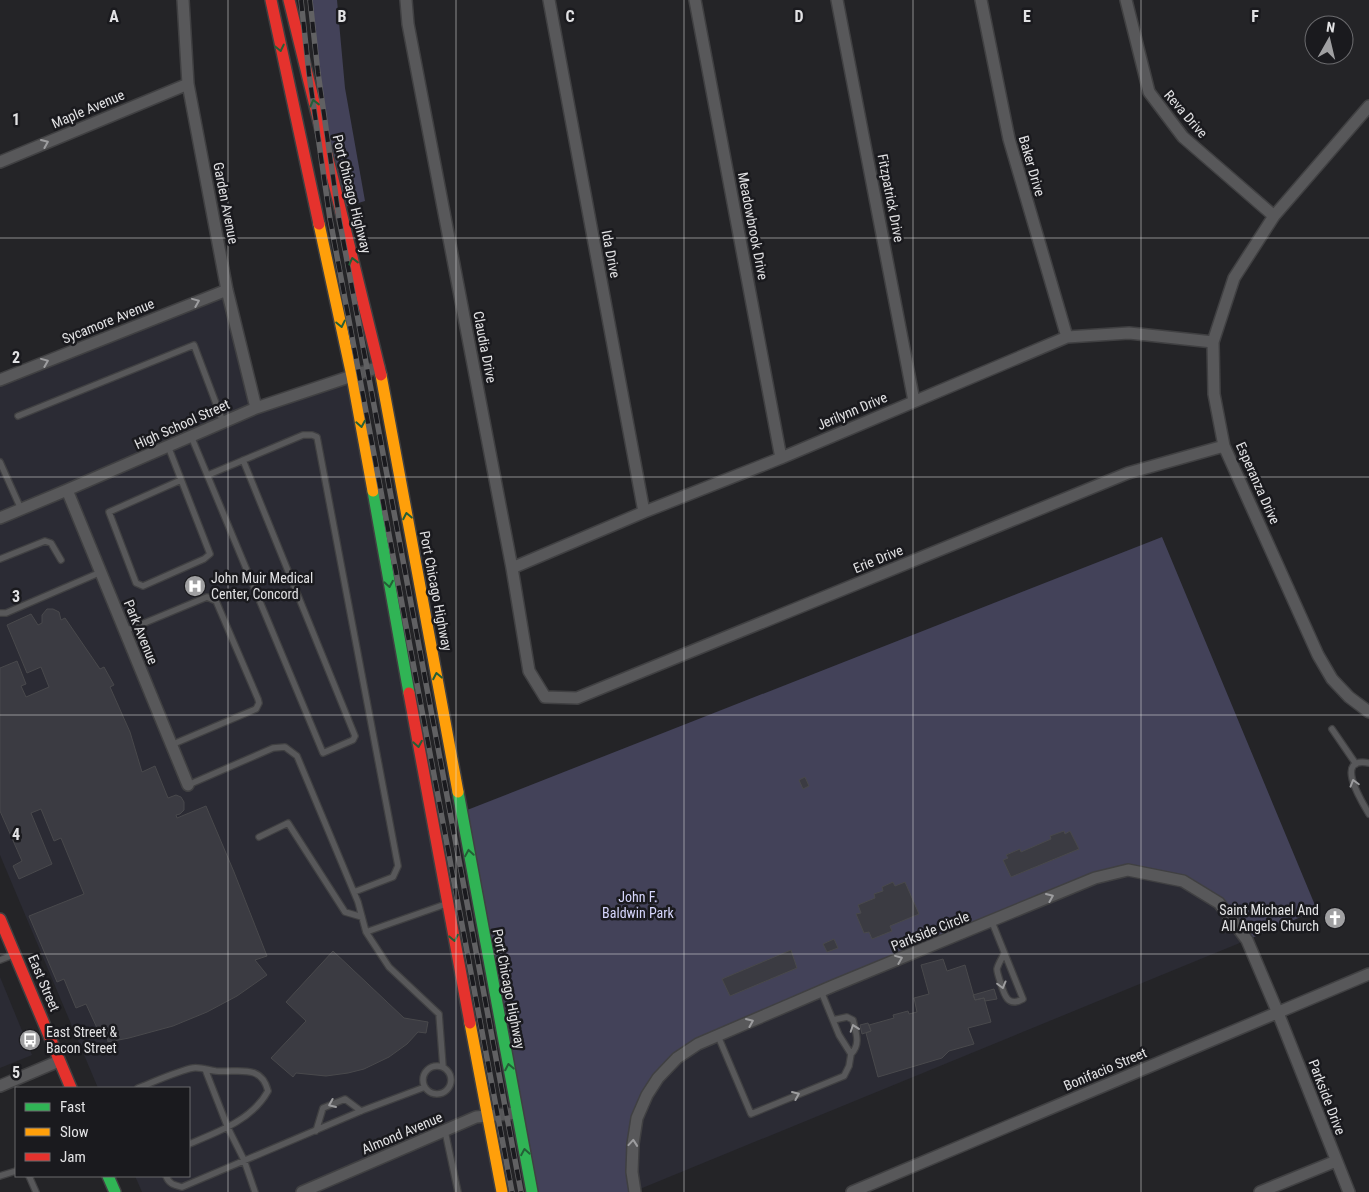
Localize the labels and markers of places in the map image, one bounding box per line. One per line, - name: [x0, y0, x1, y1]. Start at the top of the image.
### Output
- place label: John Muir Medical Center, Concord: [211, 570, 313, 602]
- hospital icon: John Muir Medical Center, Concord: [183, 574, 207, 598]
- place label: Saint Michael And All Angels Church: [1219, 902, 1319, 934]
- church icon: Saint Michael And All Angels Church: [1323, 906, 1347, 930]
- place label: East Street & Bacon Street: [46, 1024, 117, 1056]
- bus stop icon: East Street & Bacon Street: [18, 1028, 42, 1052]

